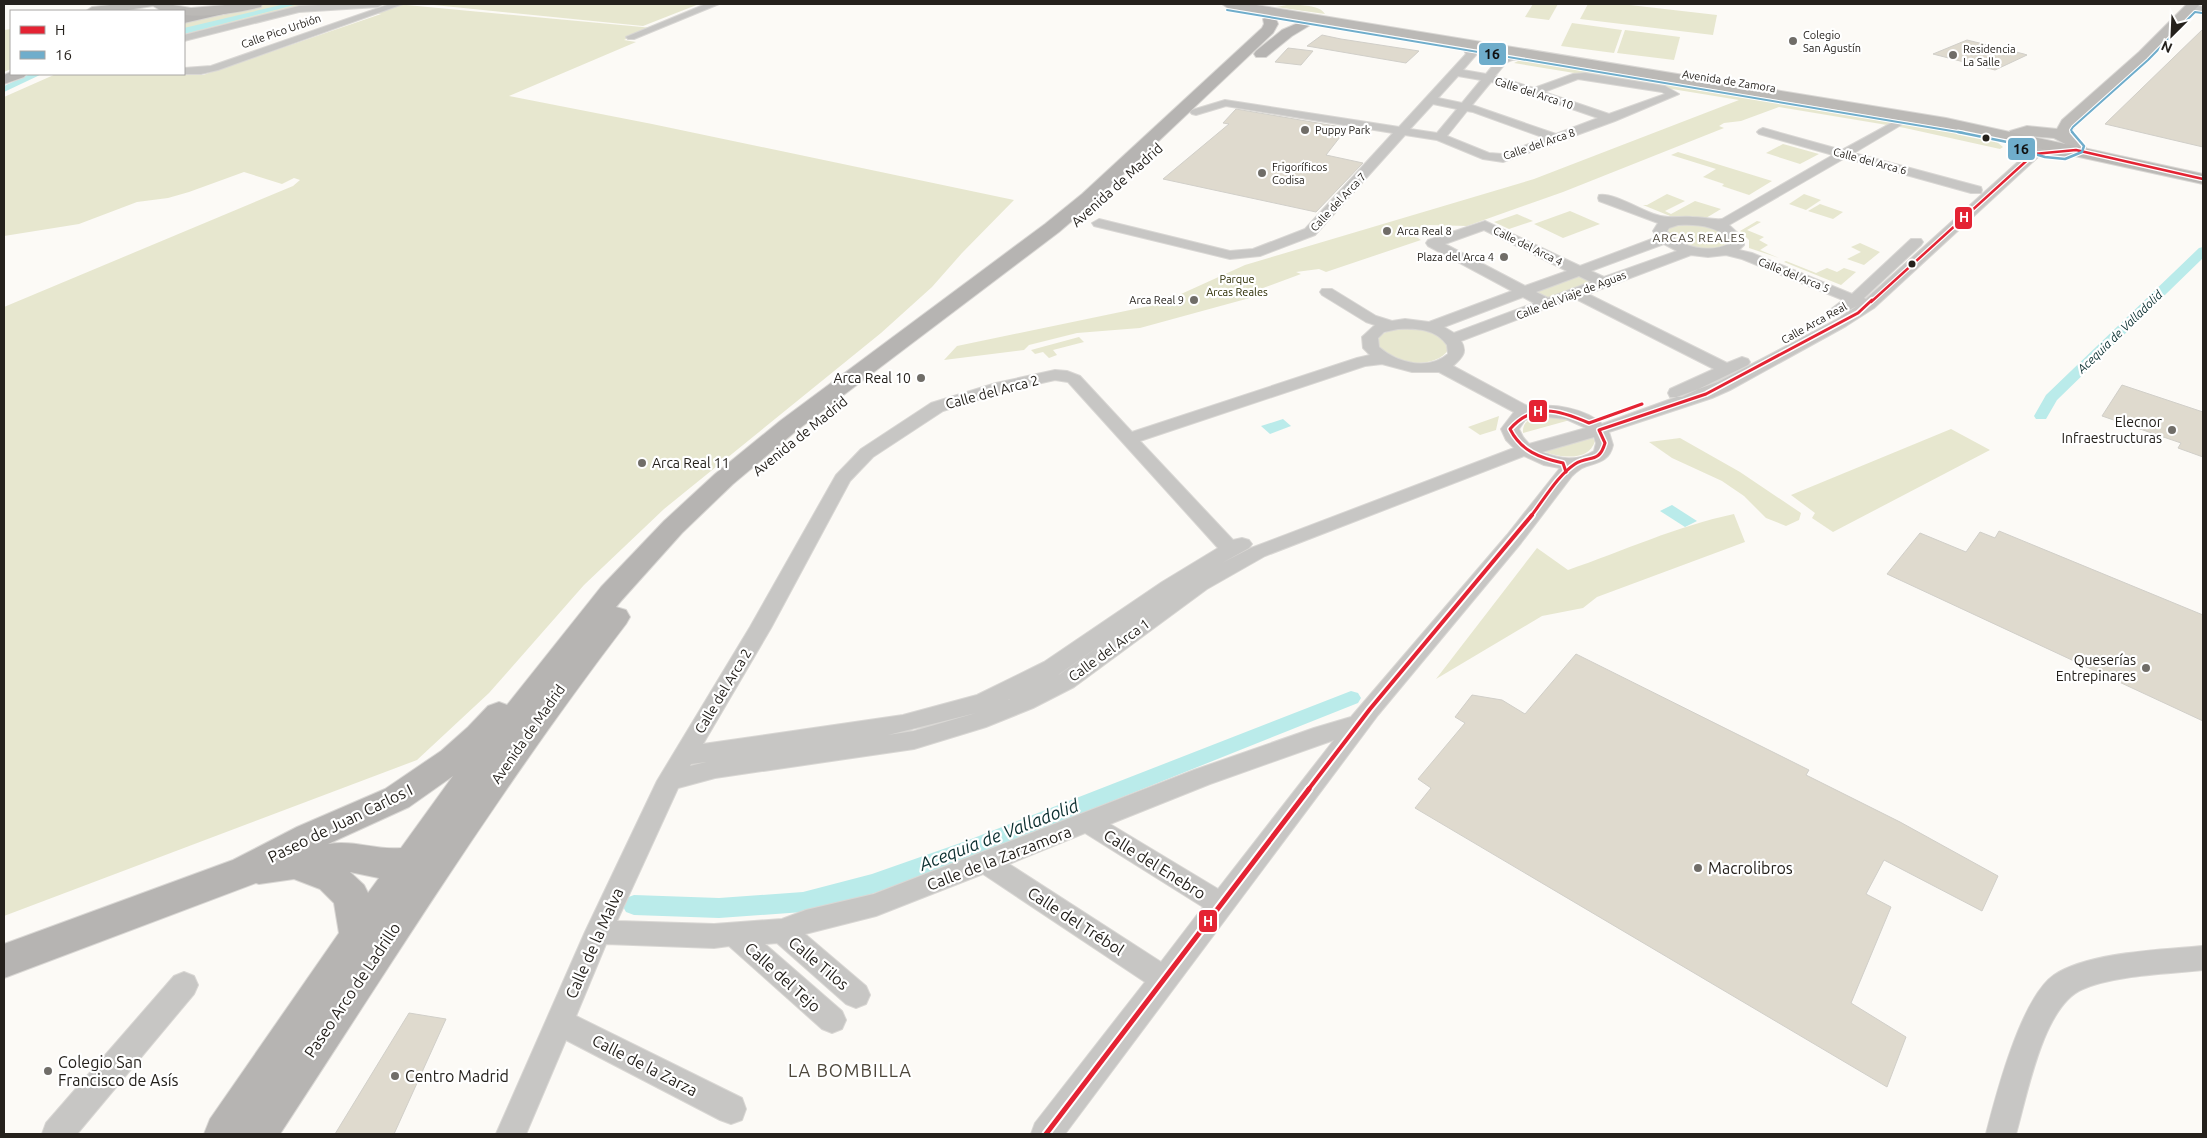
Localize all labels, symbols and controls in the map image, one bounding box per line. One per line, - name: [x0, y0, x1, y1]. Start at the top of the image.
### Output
- legend: [10, 10, 185, 75]
- north arrow: [2147, 10, 2197, 60]
- street label: Calle Pico Urbión: [240, 12, 322, 50]
- text: H: [55, 21, 65, 38]
- place label: Colegio San Agustín: [1803, 29, 1861, 54]
- marker: Colegio San Agustín: [1787, 35, 1799, 47]
- text: N: [2159, 37, 2175, 56]
- line badge: 16: [1478, 42, 1507, 66]
- place label: Residencia La Salle: [1963, 43, 2016, 68]
- text: 16: [55, 46, 72, 63]
- text: 16: [1484, 46, 1500, 62]
- marker: Residencia La Salle: [1947, 49, 1959, 61]
- street label: Avenida de Zamora: [1681, 68, 1777, 94]
- street label: Calle del Arca 10: [1493, 75, 1575, 111]
- marker: Puppy Park: [1299, 124, 1311, 136]
- place label: Puppy Park: [1315, 124, 1371, 136]
- street label: Calle del Arca 8: [1501, 126, 1577, 162]
- unlabelled marker: [1981, 133, 1991, 143]
- line badge: 16: [2007, 137, 2036, 161]
- street label: Avenida de Madrid: [1068, 140, 1166, 230]
- text: 16: [2013, 141, 2029, 157]
- street label: Calle del Arca 6: [1832, 145, 1908, 177]
- place label: Frigoríficos Codisa: [1272, 161, 1327, 186]
- marker: Frigoríficos Codisa: [1256, 167, 1268, 179]
- street label: Calle del Arca 7: [1308, 170, 1368, 234]
- line badge: H: [1954, 206, 1973, 230]
- text: H: [1959, 209, 1969, 225]
- street label: Calle del Arca 4: [1491, 224, 1565, 268]
- marker: Arca Real 8: [1381, 225, 1393, 237]
- place label: Arca Real 8: [1397, 225, 1452, 237]
- district label: ARCAS REALES: [1652, 231, 1746, 244]
- place label: Plaza del Arca 4: [1417, 251, 1494, 263]
- marker: Plaza del Arca 4: [1498, 251, 1510, 263]
- street label: Calle del Arca 5: [1757, 255, 1831, 295]
- unlabelled marker: [1907, 259, 1917, 269]
- street label: Calle del Viaje de Aguas: [1514, 268, 1628, 322]
- park label: Parque Arcas Reales: [1206, 273, 1268, 298]
- water label: Acequia de Valladolid: [2074, 288, 2165, 376]
- place label: Arca Real 9: [1129, 294, 1184, 306]
- marker: Arca Real 9: [1188, 294, 1200, 306]
- street label: Calle Arca Real: [1779, 300, 1849, 346]
- place label: Arca Real 10: [833, 370, 911, 386]
- marker: Arca Real 10: [915, 372, 927, 384]
- street label: Calle del Arca 2: [944, 372, 1040, 412]
- street label: Avenida de Madrid: [749, 393, 851, 479]
- line badge: H: [1528, 399, 1548, 423]
- text: H: [1533, 403, 1543, 419]
- place label: Elecnor Infraestructuras: [2061, 414, 2163, 446]
- marker: Elecnor Infraestructuras: [2166, 424, 2178, 436]
- place label: Arca Real 11: [652, 455, 730, 471]
- marker: Arca Real 11: [636, 457, 648, 469]
- street label: Calle del Arca 1: [1065, 615, 1153, 685]
- street label: Calle del Arca 2: [691, 646, 755, 736]
- place label: Queserías Entrepinares: [2056, 652, 2136, 684]
- marker: Queserías Entrepinares: [2140, 662, 2152, 674]
- street label: Avenida de Madrid: [488, 681, 568, 787]
- street label: Paseo de Juan Carlos I: [265, 780, 415, 866]
- water label: Acequia de Valladolid: [915, 794, 1082, 874]
- street label: Calle de la Zarzamora: [924, 822, 1074, 894]
- street label: Calle del Enebro: [1101, 825, 1209, 903]
- place label: Macrolibros: [1708, 859, 1793, 877]
- marker: Macrolibros: [1692, 862, 1704, 874]
- street label: Calle del Trébol: [1024, 883, 1128, 959]
- street label: Calle de la Malva: [562, 885, 626, 1001]
- line badge: H: [1198, 909, 1218, 933]
- text: H: [1203, 913, 1213, 929]
- street label: Paseo Arco de Ladrillo: [300, 919, 404, 1061]
- street label: Calle Tilos: [785, 933, 853, 993]
- street label: Calle del Tejo: [742, 938, 824, 1016]
- street label: Calle de la Zarza: [589, 1031, 701, 1099]
- place label: Colegio San Francisco de Asís: [58, 1053, 179, 1089]
- district label: LA BOMBILLA: [788, 1060, 912, 1080]
- marker: Colegio San Francisco de Asís: [42, 1065, 54, 1077]
- place label: Centro Madrid: [405, 1067, 509, 1085]
- marker: Centro Madrid: [389, 1070, 401, 1082]

